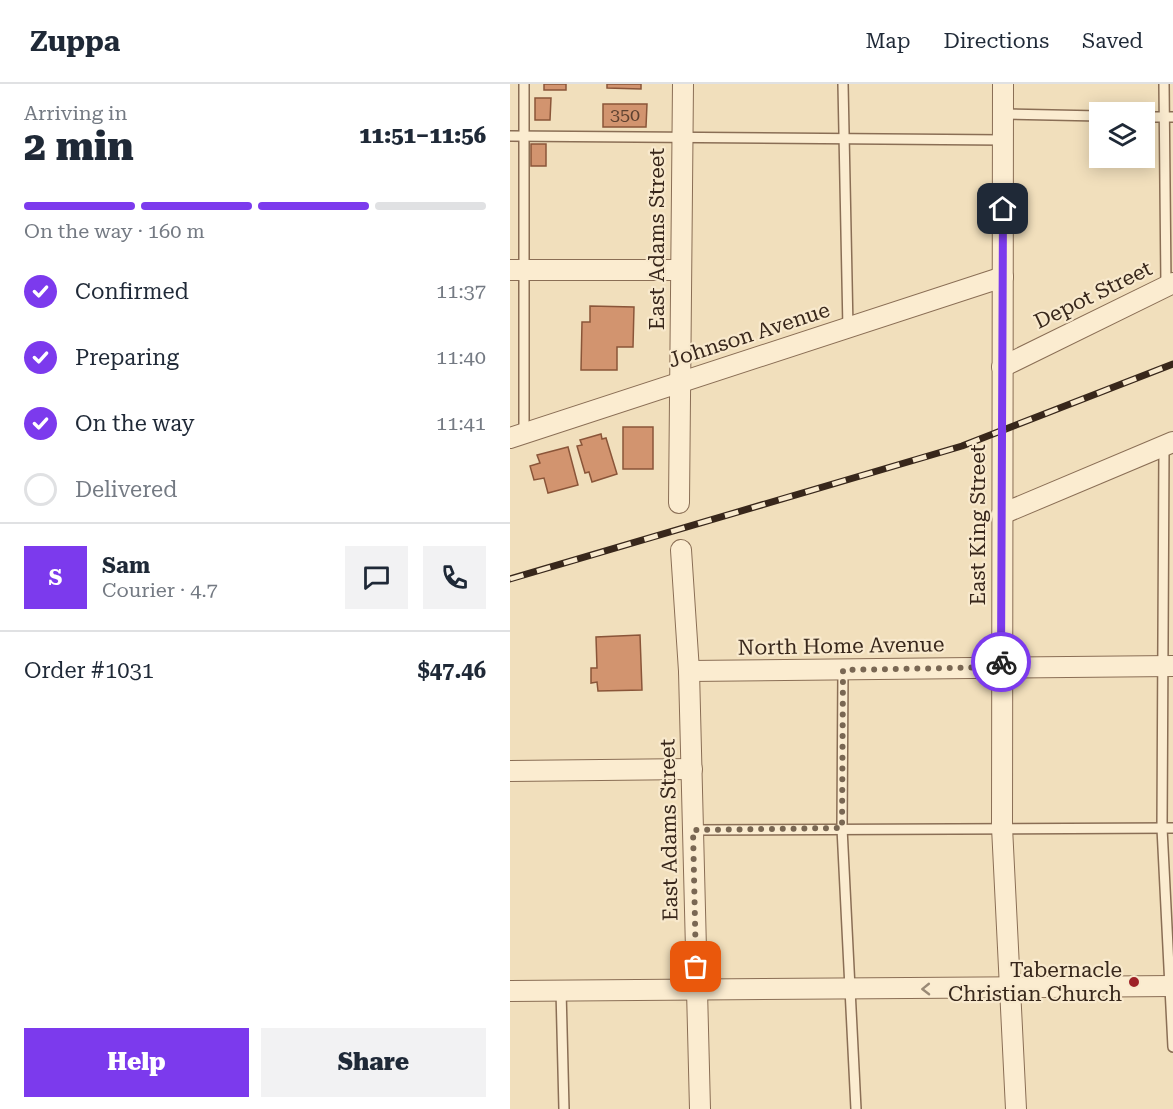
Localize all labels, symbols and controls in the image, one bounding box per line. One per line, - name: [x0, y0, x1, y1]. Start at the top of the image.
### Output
- text: Zuppa: [30, 25, 120, 58]
- text: Map: [866, 29, 910, 53]
- text: Directions: [943, 29, 1049, 53]
- text: Saved: [1082, 29, 1143, 53]
- text: Arriving in: [24, 101, 127, 125]
- map controls: [1089, 102, 1155, 168]
- button: layers: [1089, 102, 1155, 168]
- house number: 350: [610, 104, 640, 125]
- text: 11:51–11:56: [359, 123, 486, 148]
- text: 2 min: [24, 124, 134, 170]
- street label: East Adams Street: [645, 148, 669, 330]
- pin: [977, 183, 1028, 234]
- icon: home: [986, 192, 1019, 225]
- text: On the way · 160 m: [24, 219, 205, 243]
- street label: Depot Street: [1030, 256, 1156, 334]
- icon: check: [24, 275, 57, 308]
- text: Confirmed: [75, 279, 189, 304]
- text: 11:37: [436, 279, 486, 303]
- street label: Johnson Avenue: [665, 298, 833, 372]
- icon: check: [24, 341, 57, 374]
- text: Preparing: [75, 345, 179, 370]
- text: 11:40: [436, 345, 486, 369]
- icon: check: [24, 407, 57, 440]
- text: On the way: [75, 411, 195, 436]
- text: 11:41: [436, 411, 486, 435]
- street label: East King Street: [966, 444, 990, 606]
- text: Delivered: [75, 477, 177, 502]
- button: chat: [345, 546, 408, 609]
- button: phone: [423, 546, 486, 609]
- text: Sam: [102, 553, 150, 578]
- text: S: [49, 565, 62, 590]
- text: Courier · 4.7: [102, 578, 218, 602]
- street label: North Home Avenue: [738, 632, 944, 660]
- courier: [971, 632, 1031, 692]
- icon: bike: [985, 646, 1018, 679]
- text: Order #1031: [24, 658, 154, 683]
- text: $47.46: [417, 658, 486, 683]
- street label: East Adams Street: [655, 739, 683, 921]
- pin: [670, 941, 721, 992]
- icon: bag: [679, 950, 712, 983]
- place label: Tabernacle Christian Church: [948, 958, 1122, 1006]
- marker: Tabernacle Christian Church: [1127, 975, 1141, 989]
- one-way arrow: [921, 982, 930, 995]
- button: Help: [24, 1028, 249, 1097]
- button: Share: [261, 1028, 486, 1097]

